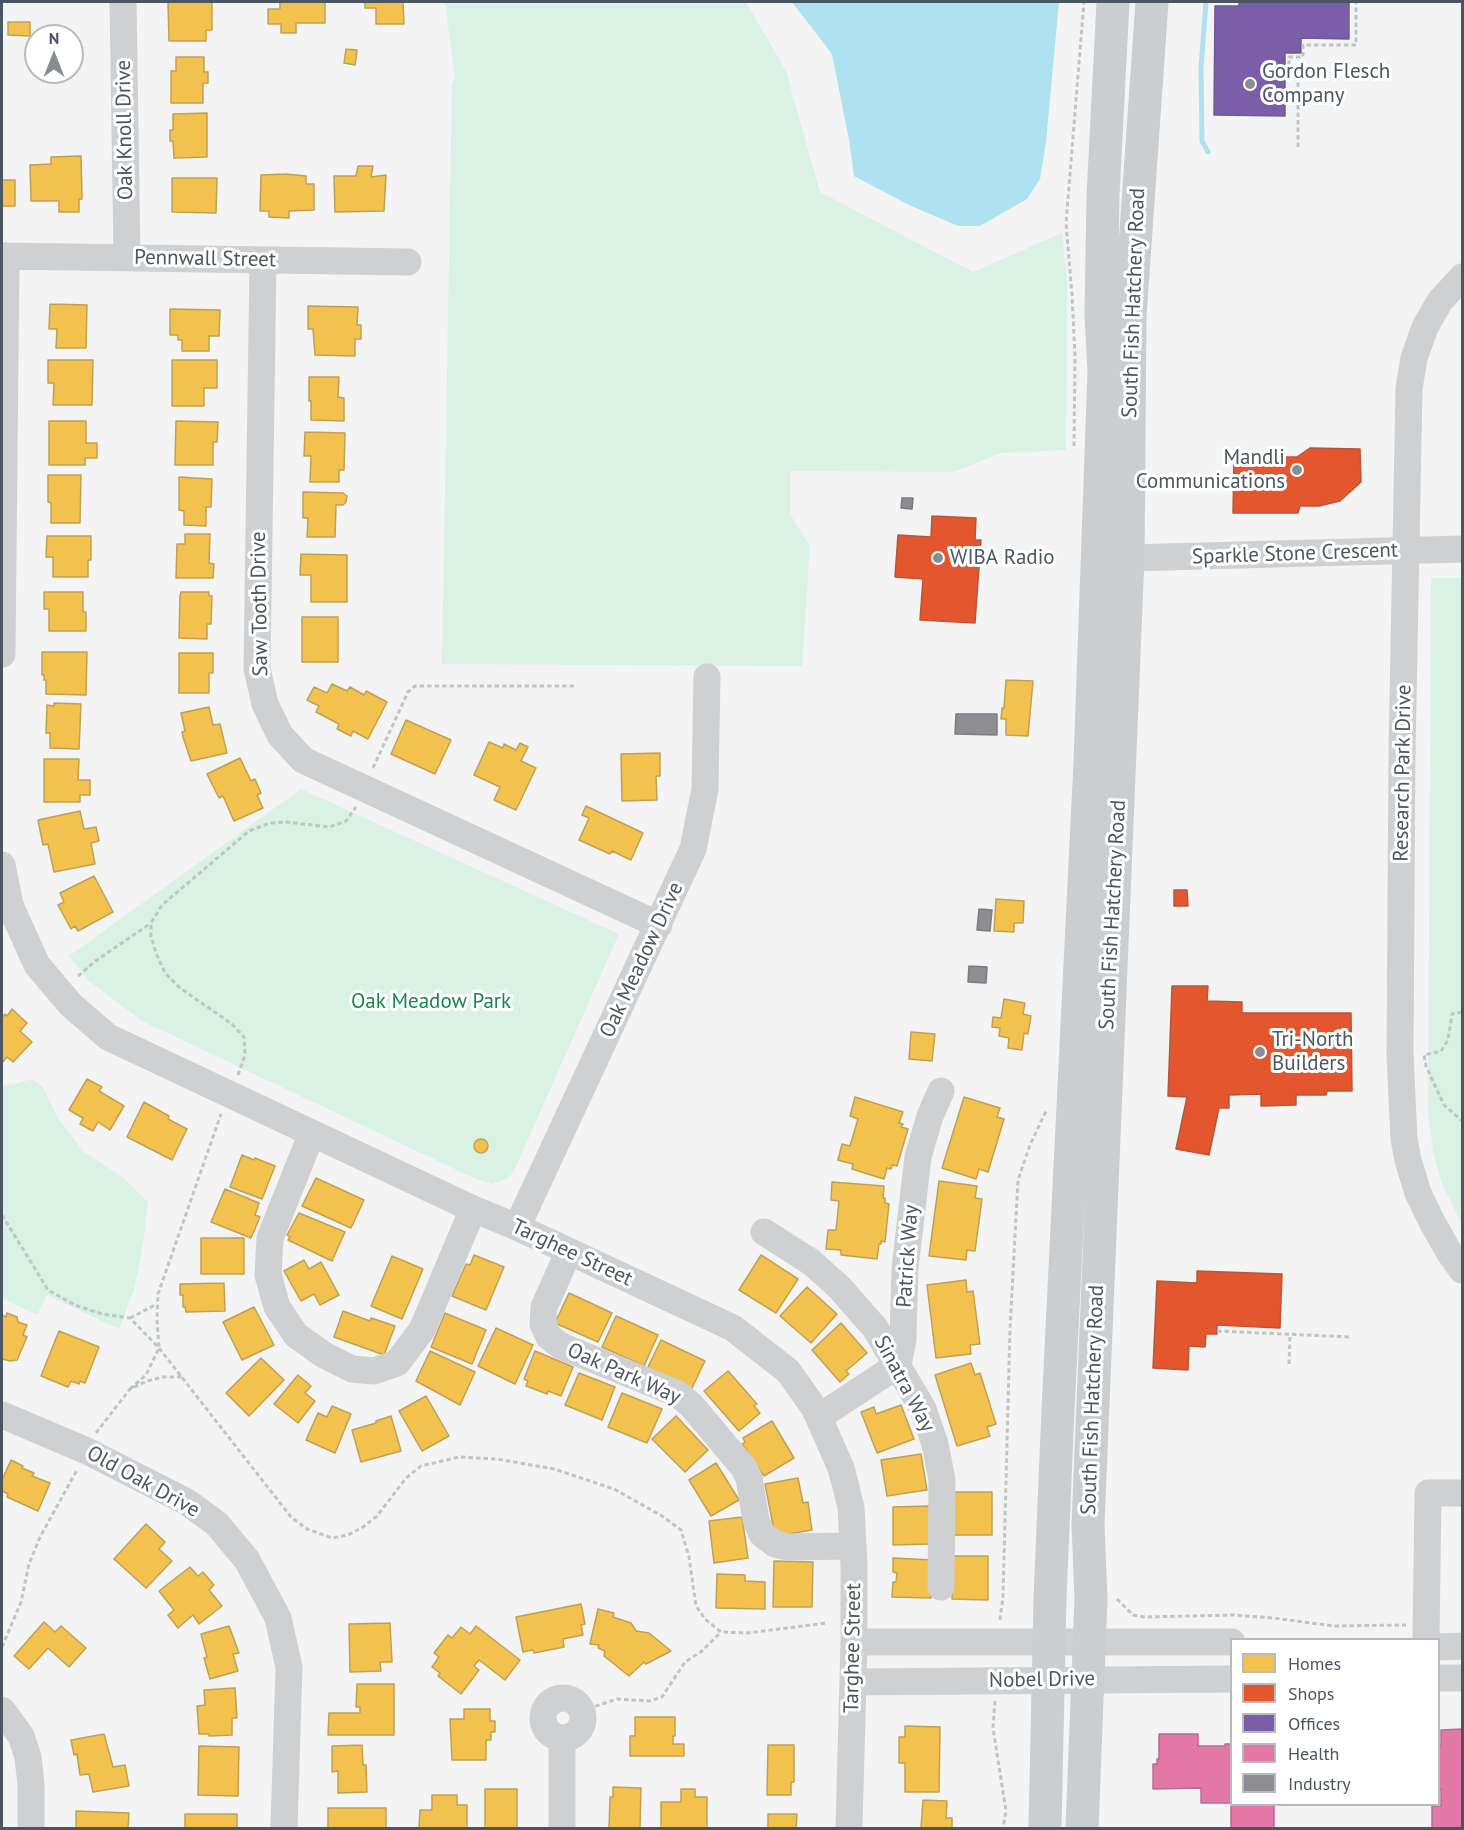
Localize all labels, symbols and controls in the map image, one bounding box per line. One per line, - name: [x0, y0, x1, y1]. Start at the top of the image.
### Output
- north arrow: [24, 24, 84, 84]
- text: N: [49, 28, 59, 48]
- place label: Gordon Flesch Company: [1262, 59, 1390, 109]
- street label: Oak Knoll Drive: [111, 60, 139, 200]
- marker: Gordon Flesch Company: [1243, 77, 1257, 91]
- street label: South Fish Hatchery Road: [1117, 187, 1151, 419]
- street label: Pennwall Street: [134, 245, 276, 273]
- place label: Mandli Communications: [1136, 445, 1285, 495]
- marker: Mandli Communications: [1290, 463, 1304, 477]
- street label: Saw Tooth Drive: [246, 531, 274, 677]
- street label: Sparkle Stone Crescent: [1192, 538, 1398, 570]
- place label: WIBA Radio: [950, 545, 1055, 571]
- marker: WIBA Radio: [931, 551, 945, 565]
- street label: Research Park Drive: [1389, 684, 1417, 862]
- street label: South Fish Hatchery Road: [1094, 799, 1132, 1031]
- street label: Oak Meadow Drive: [595, 878, 689, 1042]
- park label: Oak Meadow Park: [351, 989, 511, 1015]
- place label: Tri-North Builders: [1272, 1027, 1354, 1077]
- marker: Tri-North Builders: [1253, 1045, 1267, 1059]
- street label: Patrick Way: [892, 1204, 924, 1308]
- street label: Targhee Street: [508, 1214, 636, 1292]
- street label: South Fish Hatchery Road: [1076, 1284, 1110, 1516]
- street label: Sinatra Way: [868, 1331, 940, 1437]
- street label: Oak Park Way: [563, 1338, 685, 1410]
- street label: Old Oak Drive: [82, 1441, 204, 1523]
- street label: Targhee Street: [839, 1583, 867, 1713]
- legend: [1230, 1638, 1440, 1806]
- text: Homes: [1288, 1652, 1341, 1675]
- street label: Nobel Drive: [989, 1666, 1095, 1694]
- text: Shops: [1288, 1682, 1334, 1705]
- text: Offices: [1288, 1712, 1340, 1735]
- text: Health: [1288, 1742, 1339, 1765]
- text: Industry: [1288, 1772, 1351, 1795]

